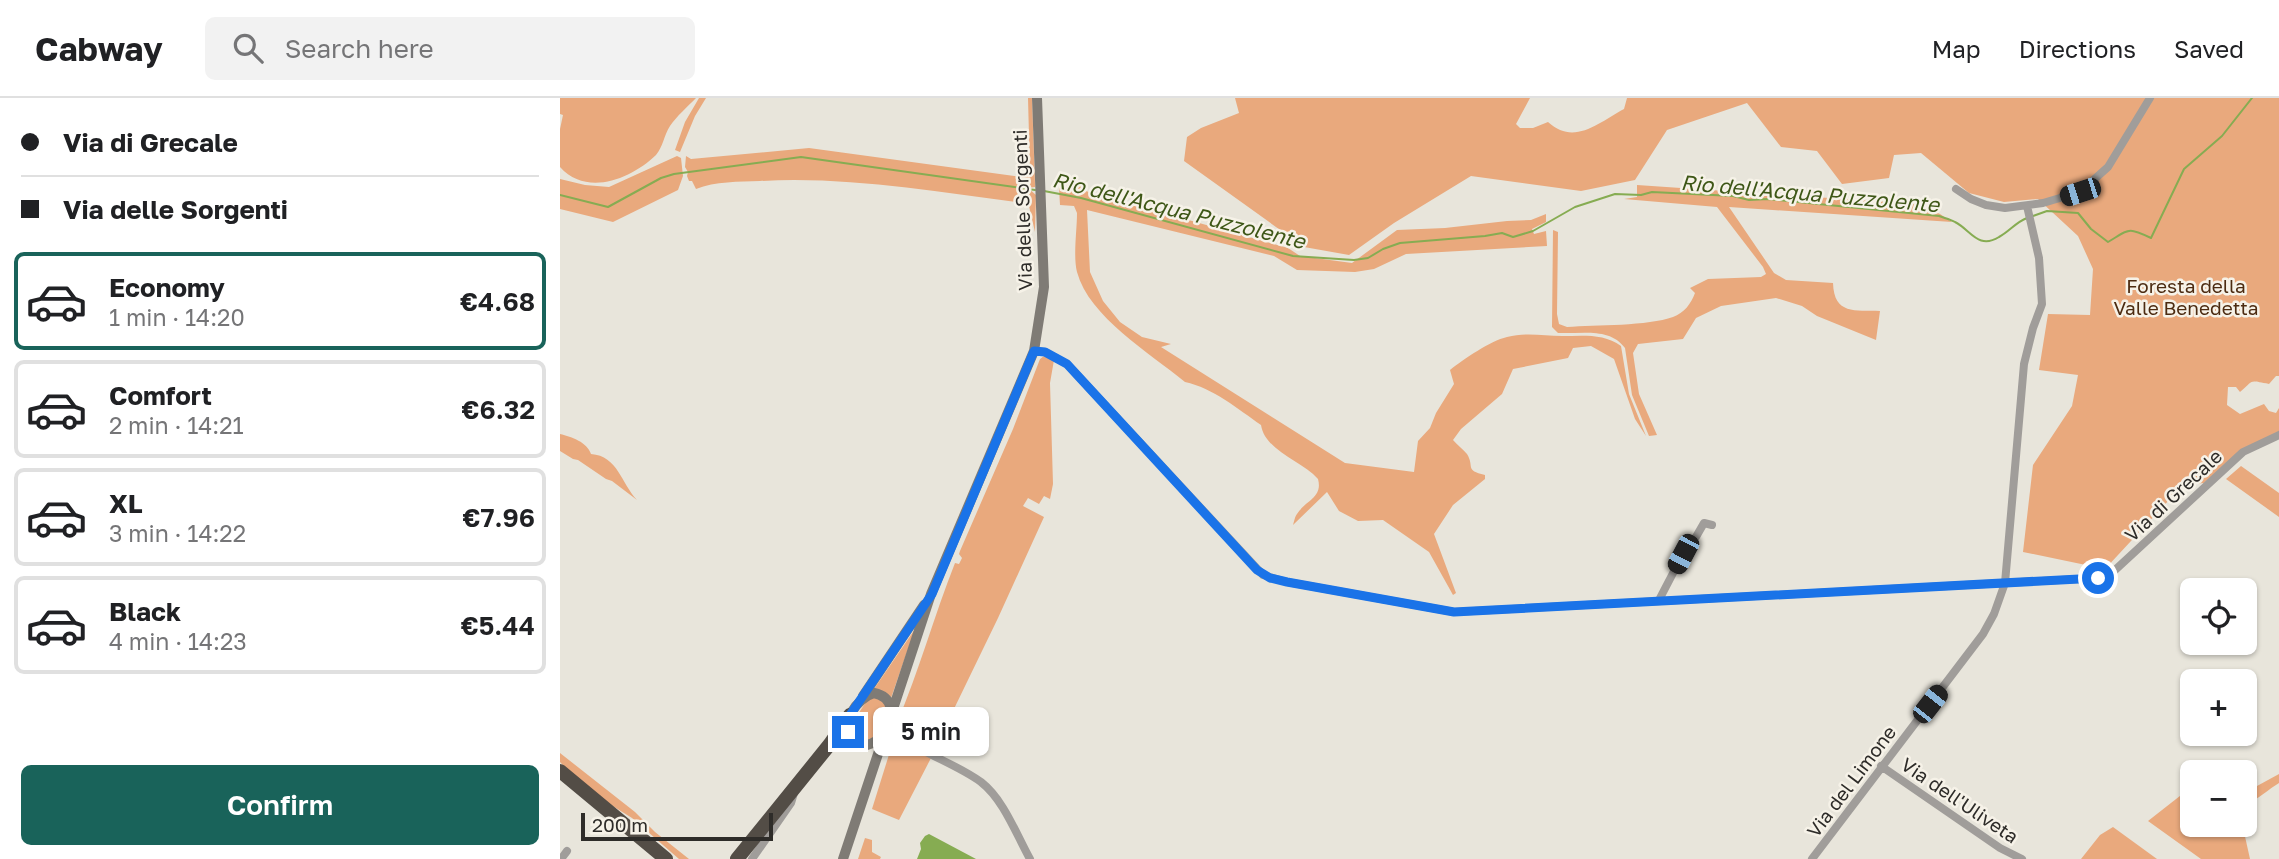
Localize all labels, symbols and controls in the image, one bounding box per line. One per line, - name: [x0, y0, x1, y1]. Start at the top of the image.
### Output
- search box: [205, 17, 695, 80]
- text: Cabway: [35, 29, 163, 68]
- icon: search: [229, 29, 267, 67]
- text: Search here: [285, 33, 434, 64]
- text: Map: [1932, 34, 1981, 63]
- text: Directions: [2019, 34, 2136, 63]
- text: Saved: [2174, 34, 2244, 63]
- text: Via di Grecale: [63, 127, 238, 158]
- street label: Via delle Sorgenti: [1008, 129, 1036, 291]
- water label: Rio dell'Acqua Puzzolente: [1050, 166, 1310, 254]
- water label: Rio dell'Acqua Puzzolente: [1680, 169, 1942, 217]
- car: [2057, 176, 2104, 208]
- text: Via delle Sorgenti: [63, 194, 288, 225]
- icon: car: [25, 270, 88, 333]
- text: Economy: [109, 272, 225, 303]
- park label: Foresta della Valle Benedetta: [2114, 274, 2258, 319]
- text: €4.68: [460, 286, 535, 317]
- text: 1 min · 14:20: [109, 303, 245, 331]
- icon: car: [25, 378, 88, 441]
- text: Comfort: [109, 380, 212, 411]
- text: €6.32: [462, 394, 535, 425]
- text: 2 min · 14:21: [109, 411, 244, 439]
- street label: Via di Grecale: [2120, 444, 2226, 546]
- icon: car: [25, 486, 88, 549]
- text: XL: [109, 488, 143, 519]
- text: €7.96: [463, 502, 535, 533]
- text: 3 min · 14:22: [109, 519, 246, 547]
- car: [1664, 531, 1703, 577]
- route start: [2082, 562, 2114, 594]
- map controls: [2180, 578, 2257, 837]
- button: locate: [2180, 578, 2257, 655]
- icon: car: [25, 594, 88, 657]
- text: Black: [109, 596, 181, 627]
- text: €5.44: [461, 610, 535, 641]
- text: 4 min · 14:23: [109, 627, 247, 655]
- button: +: [2180, 669, 2257, 746]
- car: [1909, 681, 1952, 727]
- callout: 5 min: [872, 708, 988, 756]
- route end: [832, 716, 864, 748]
- text: 5 min: [901, 717, 961, 745]
- street label: Via del Limone: [1802, 721, 1900, 841]
- street label: Via dell'Uliveta: [1897, 752, 2023, 848]
- button: −: [2180, 760, 2257, 837]
- button: Confirm: [21, 765, 539, 845]
- scale bar: [581, 810, 774, 842]
- text: 200 m: [592, 813, 648, 836]

